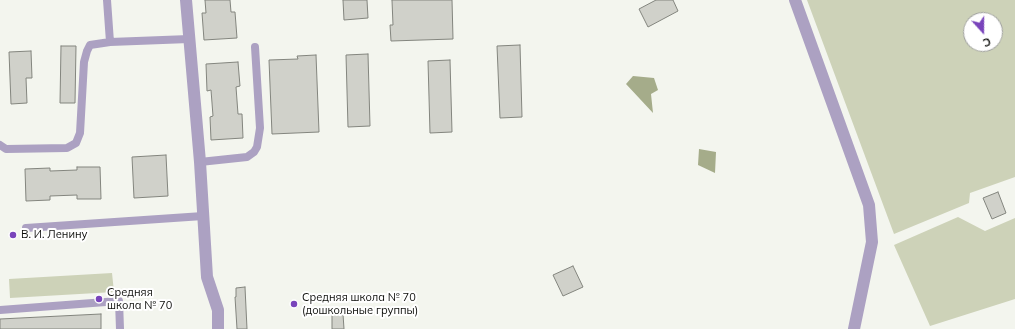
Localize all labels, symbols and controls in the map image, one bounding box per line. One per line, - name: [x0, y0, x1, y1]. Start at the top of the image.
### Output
- north arrow: [963, 12, 1003, 52]
- text: С: [981, 34, 993, 50]
- place label: В. И. Ленину: [21, 228, 87, 242]
- marker: В. И. Ленину: [8, 230, 18, 240]
- place label: Средняя школа № 70: [107, 286, 172, 312]
- place label: Средняя школа № 70 (дошкольные группы): [302, 291, 418, 317]
- marker: Средняя школа № 70: [94, 294, 104, 304]
- marker: Средняя школа № 70 (дошкольные группы): [289, 299, 299, 309]

